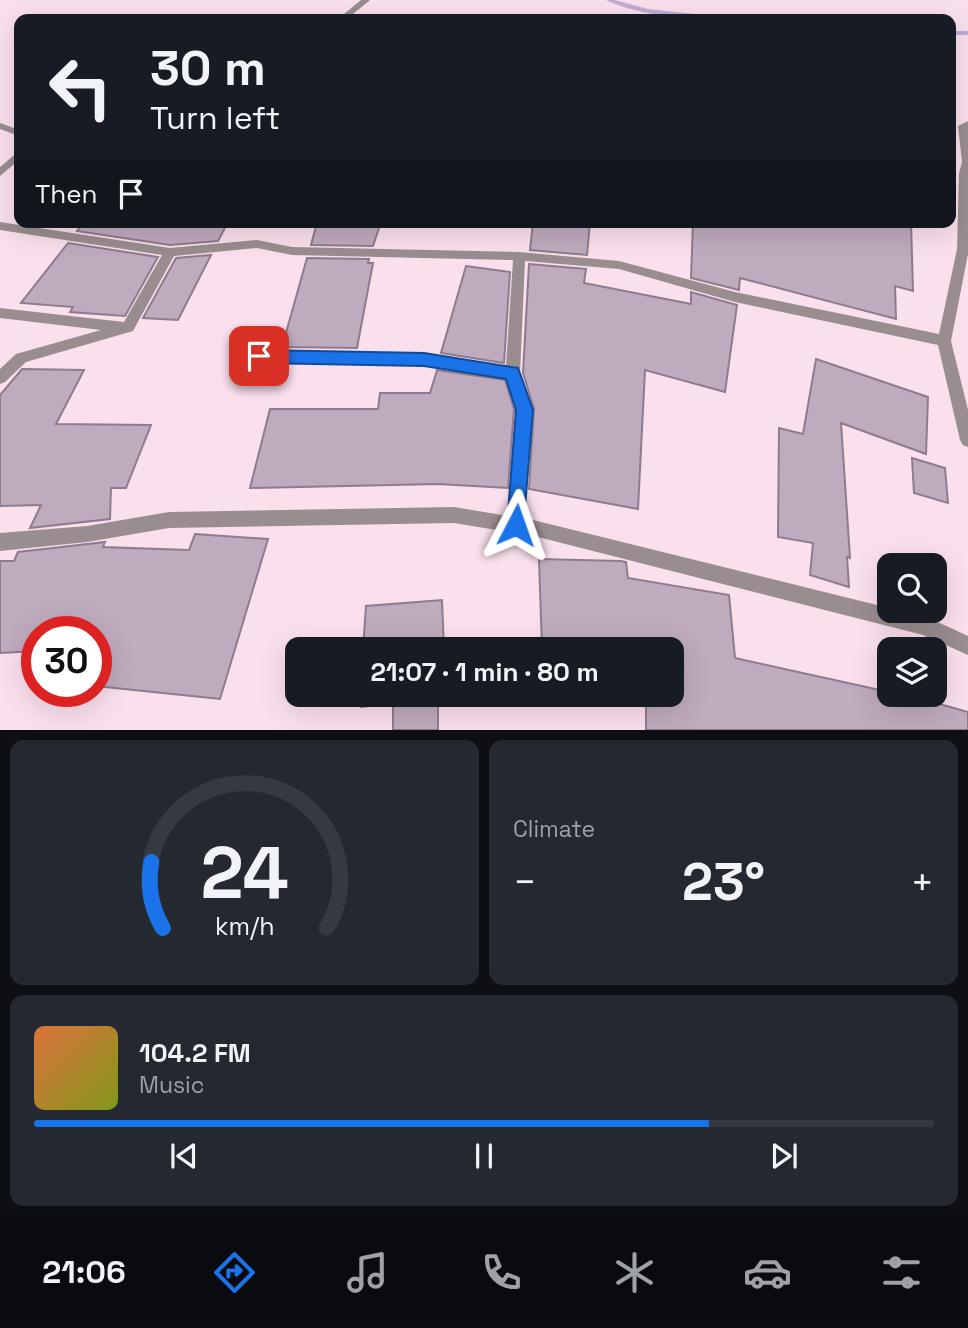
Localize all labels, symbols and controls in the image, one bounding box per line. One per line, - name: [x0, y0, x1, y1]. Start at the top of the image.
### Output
- text: 30 m: [150, 37, 266, 99]
- icon: left: [35, 42, 126, 133]
- text: Turn left: [150, 98, 280, 138]
- icon: arrive: [112, 175, 150, 213]
- text: Then: [35, 177, 98, 211]
- pin: [229, 326, 289, 386]
- icon: arrive: [240, 337, 278, 375]
- position arrow: [479, 488, 553, 562]
- map controls: [877, 553, 947, 707]
- button: search: [877, 553, 947, 623]
- speed limit sign: 30: [21, 616, 112, 707]
- button: layers: [877, 637, 947, 707]
- text: 21:07 · 1 min · 80 m: [370, 655, 599, 689]
- text: Climate: [513, 814, 595, 844]
- text: 24: [200, 827, 289, 920]
- text: 23°: [682, 849, 765, 915]
- text: −: [513, 858, 537, 906]
- text: +: [910, 858, 934, 906]
- text: km/h: [215, 910, 274, 942]
- text: 104.2 FM: [139, 1036, 251, 1070]
- text: Music: [139, 1070, 204, 1100]
- icon: previous: [165, 1137, 203, 1175]
- icon: pause: [465, 1137, 503, 1175]
- icon: next: [765, 1137, 803, 1175]
- icon: directions: [210, 1248, 259, 1297]
- icon: music: [343, 1248, 392, 1297]
- icon: phone: [477, 1248, 526, 1297]
- icon: climate: [610, 1248, 659, 1297]
- icon: car: [743, 1248, 792, 1297]
- icon: filters: [877, 1248, 926, 1297]
- text: 21:06: [42, 1252, 126, 1292]

